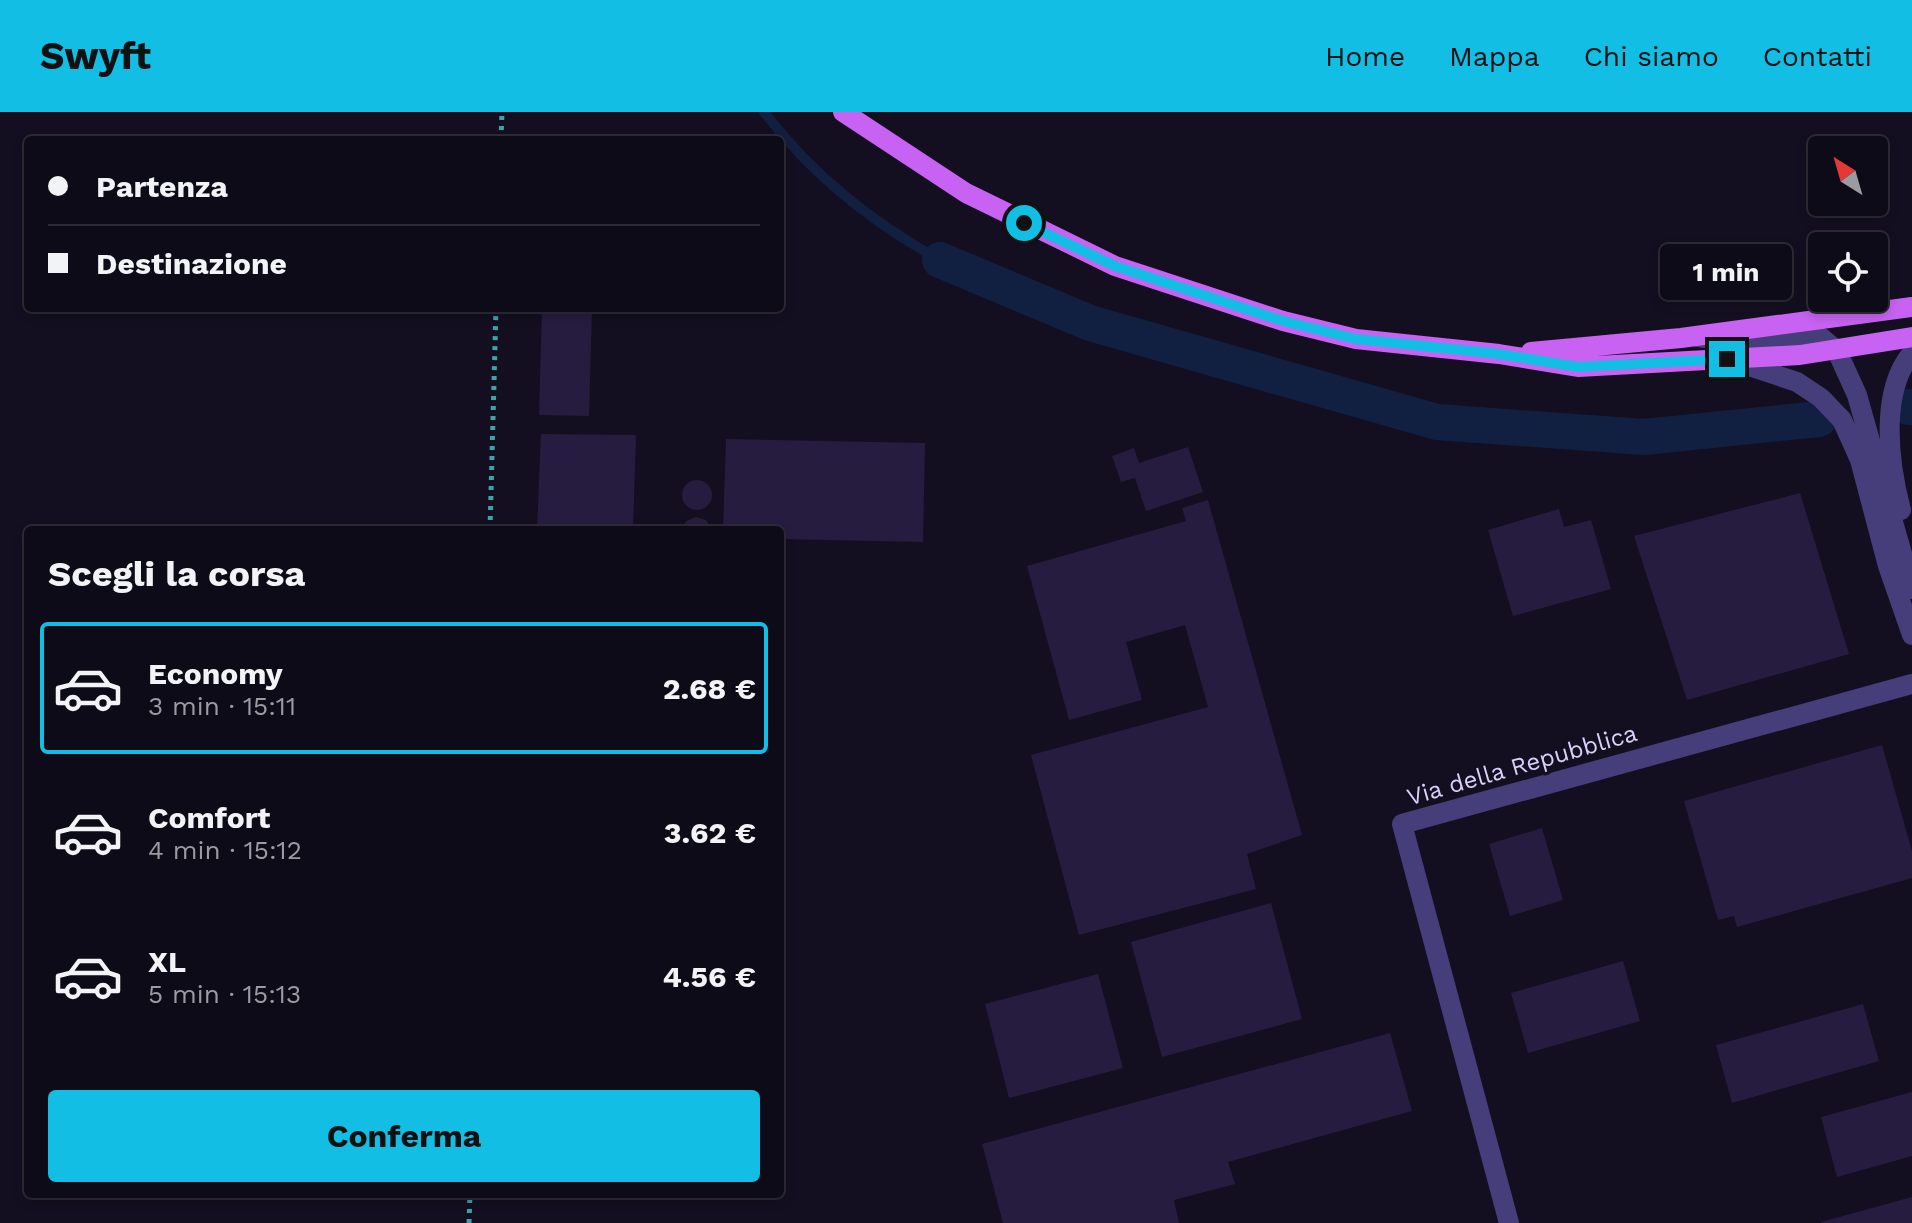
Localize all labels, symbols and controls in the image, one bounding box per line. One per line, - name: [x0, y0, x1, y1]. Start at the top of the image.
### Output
- text: Swyft: [40, 34, 151, 78]
- text: Home: [1325, 40, 1405, 73]
- text: Mappa: [1449, 40, 1540, 73]
- text: Chi siamo: [1584, 40, 1719, 73]
- text: Contatti: [1763, 40, 1872, 73]
- north arrow: [1808, 136, 1888, 216]
- map controls: [1808, 136, 1888, 312]
- text: Partenza: [96, 169, 228, 204]
- route start: [1006, 205, 1042, 241]
- button: locate: [1808, 232, 1888, 312]
- callout: 1 min: [1661, 243, 1793, 299]
- text: Destinazione: [96, 246, 287, 281]
- text: 1 min: [1693, 257, 1759, 287]
- route end: [1709, 341, 1745, 377]
- text: Scegli la corsa: [48, 553, 305, 595]
- icon: car: [52, 652, 124, 724]
- text: Economy: [148, 656, 283, 691]
- text: 2.68 €: [663, 671, 756, 706]
- text: 3 min · 15:11: [148, 691, 296, 721]
- street label: Via della Repubblica: [1404, 719, 1640, 811]
- icon: car: [52, 796, 124, 868]
- text: Comfort: [148, 800, 270, 835]
- text: 3.62 €: [664, 815, 756, 850]
- text: 4 min · 15:12: [148, 835, 302, 865]
- icon: car: [52, 940, 124, 1012]
- text: XL: [148, 944, 186, 979]
- text: 4.56 €: [662, 959, 756, 994]
- text: 5 min · 15:13: [148, 979, 301, 1009]
- button: Conferma: [48, 1090, 760, 1182]

